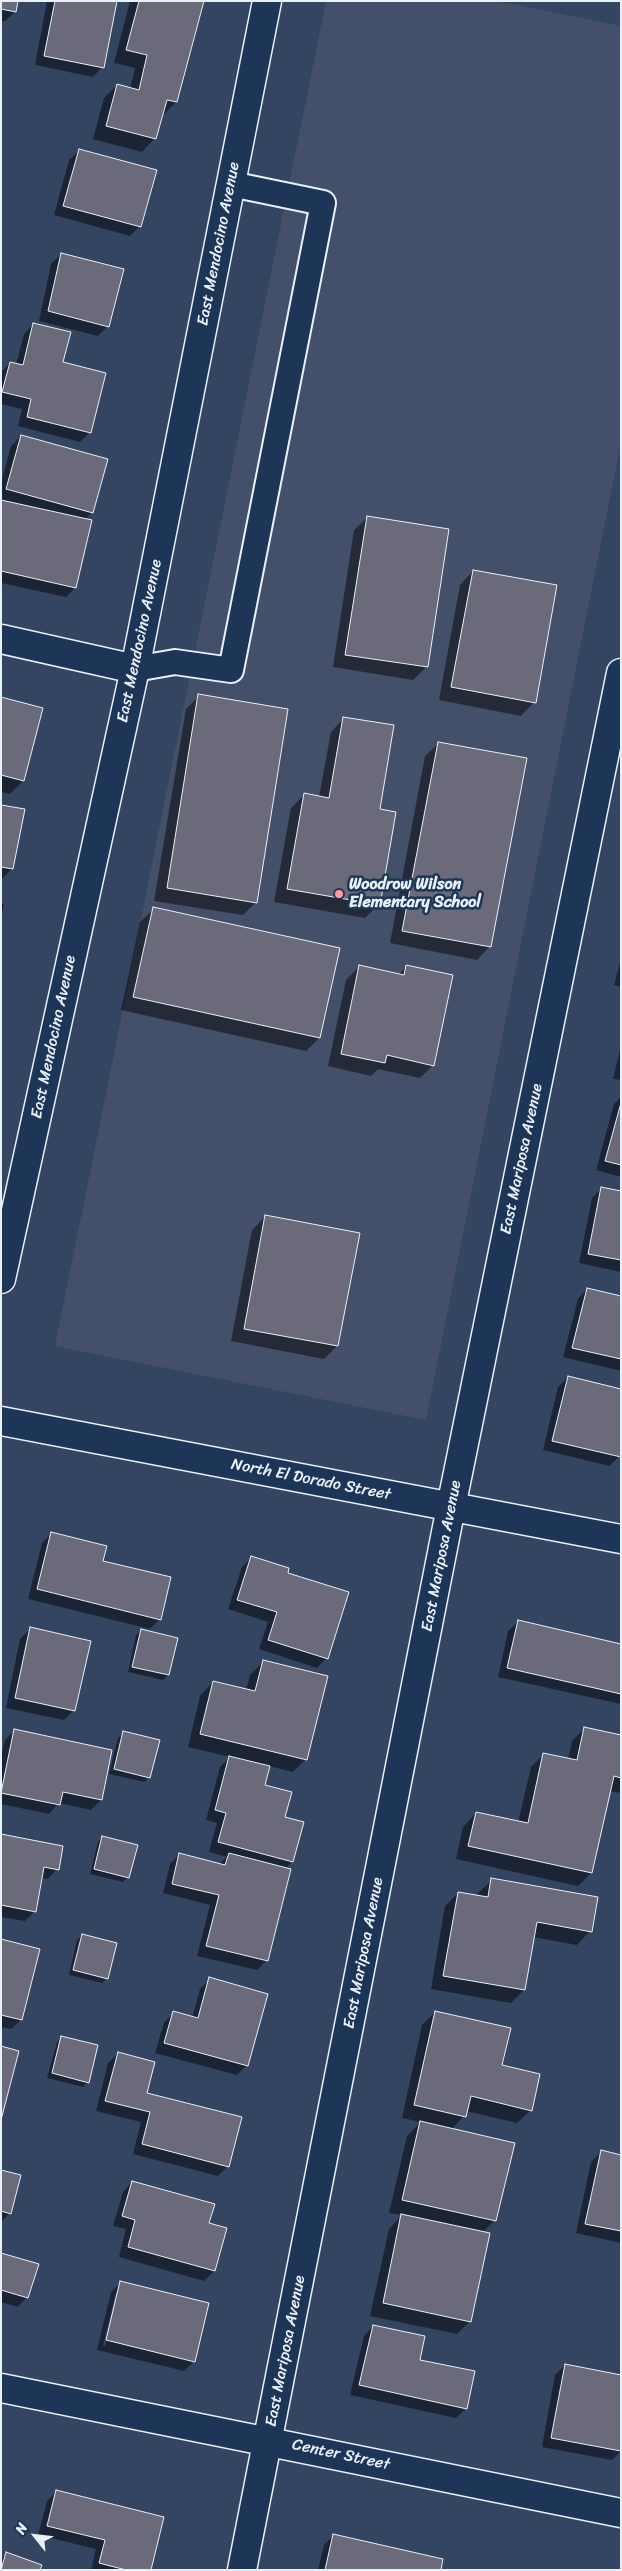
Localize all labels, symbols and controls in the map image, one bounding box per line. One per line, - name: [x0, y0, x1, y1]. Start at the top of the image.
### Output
- street label: East Mendocino Avenue: [194, 161, 244, 327]
- street label: East Mendocino Avenue: [113, 558, 167, 724]
- place label: Woodrow Wilson Elementary School: [349, 875, 481, 913]
- marker: Woodrow Wilson Elementary School: [333, 888, 345, 900]
- street label: East Mendocino Avenue: [27, 954, 81, 1120]
- street label: East Mariposa Avenue: [497, 1082, 547, 1236]
- street label: North El Dorado Street: [230, 1455, 392, 1505]
- street label: East Mariposa Avenue: [418, 1479, 466, 1633]
- street label: East Mariposa Avenue: [340, 1876, 388, 2030]
- street label: East Mariposa Avenue: [262, 2274, 310, 2428]
- street label: Center Street: [290, 2435, 392, 2475]
- north arrow: [10, 2511, 60, 2561]
- text: N: [8, 2518, 35, 2539]

